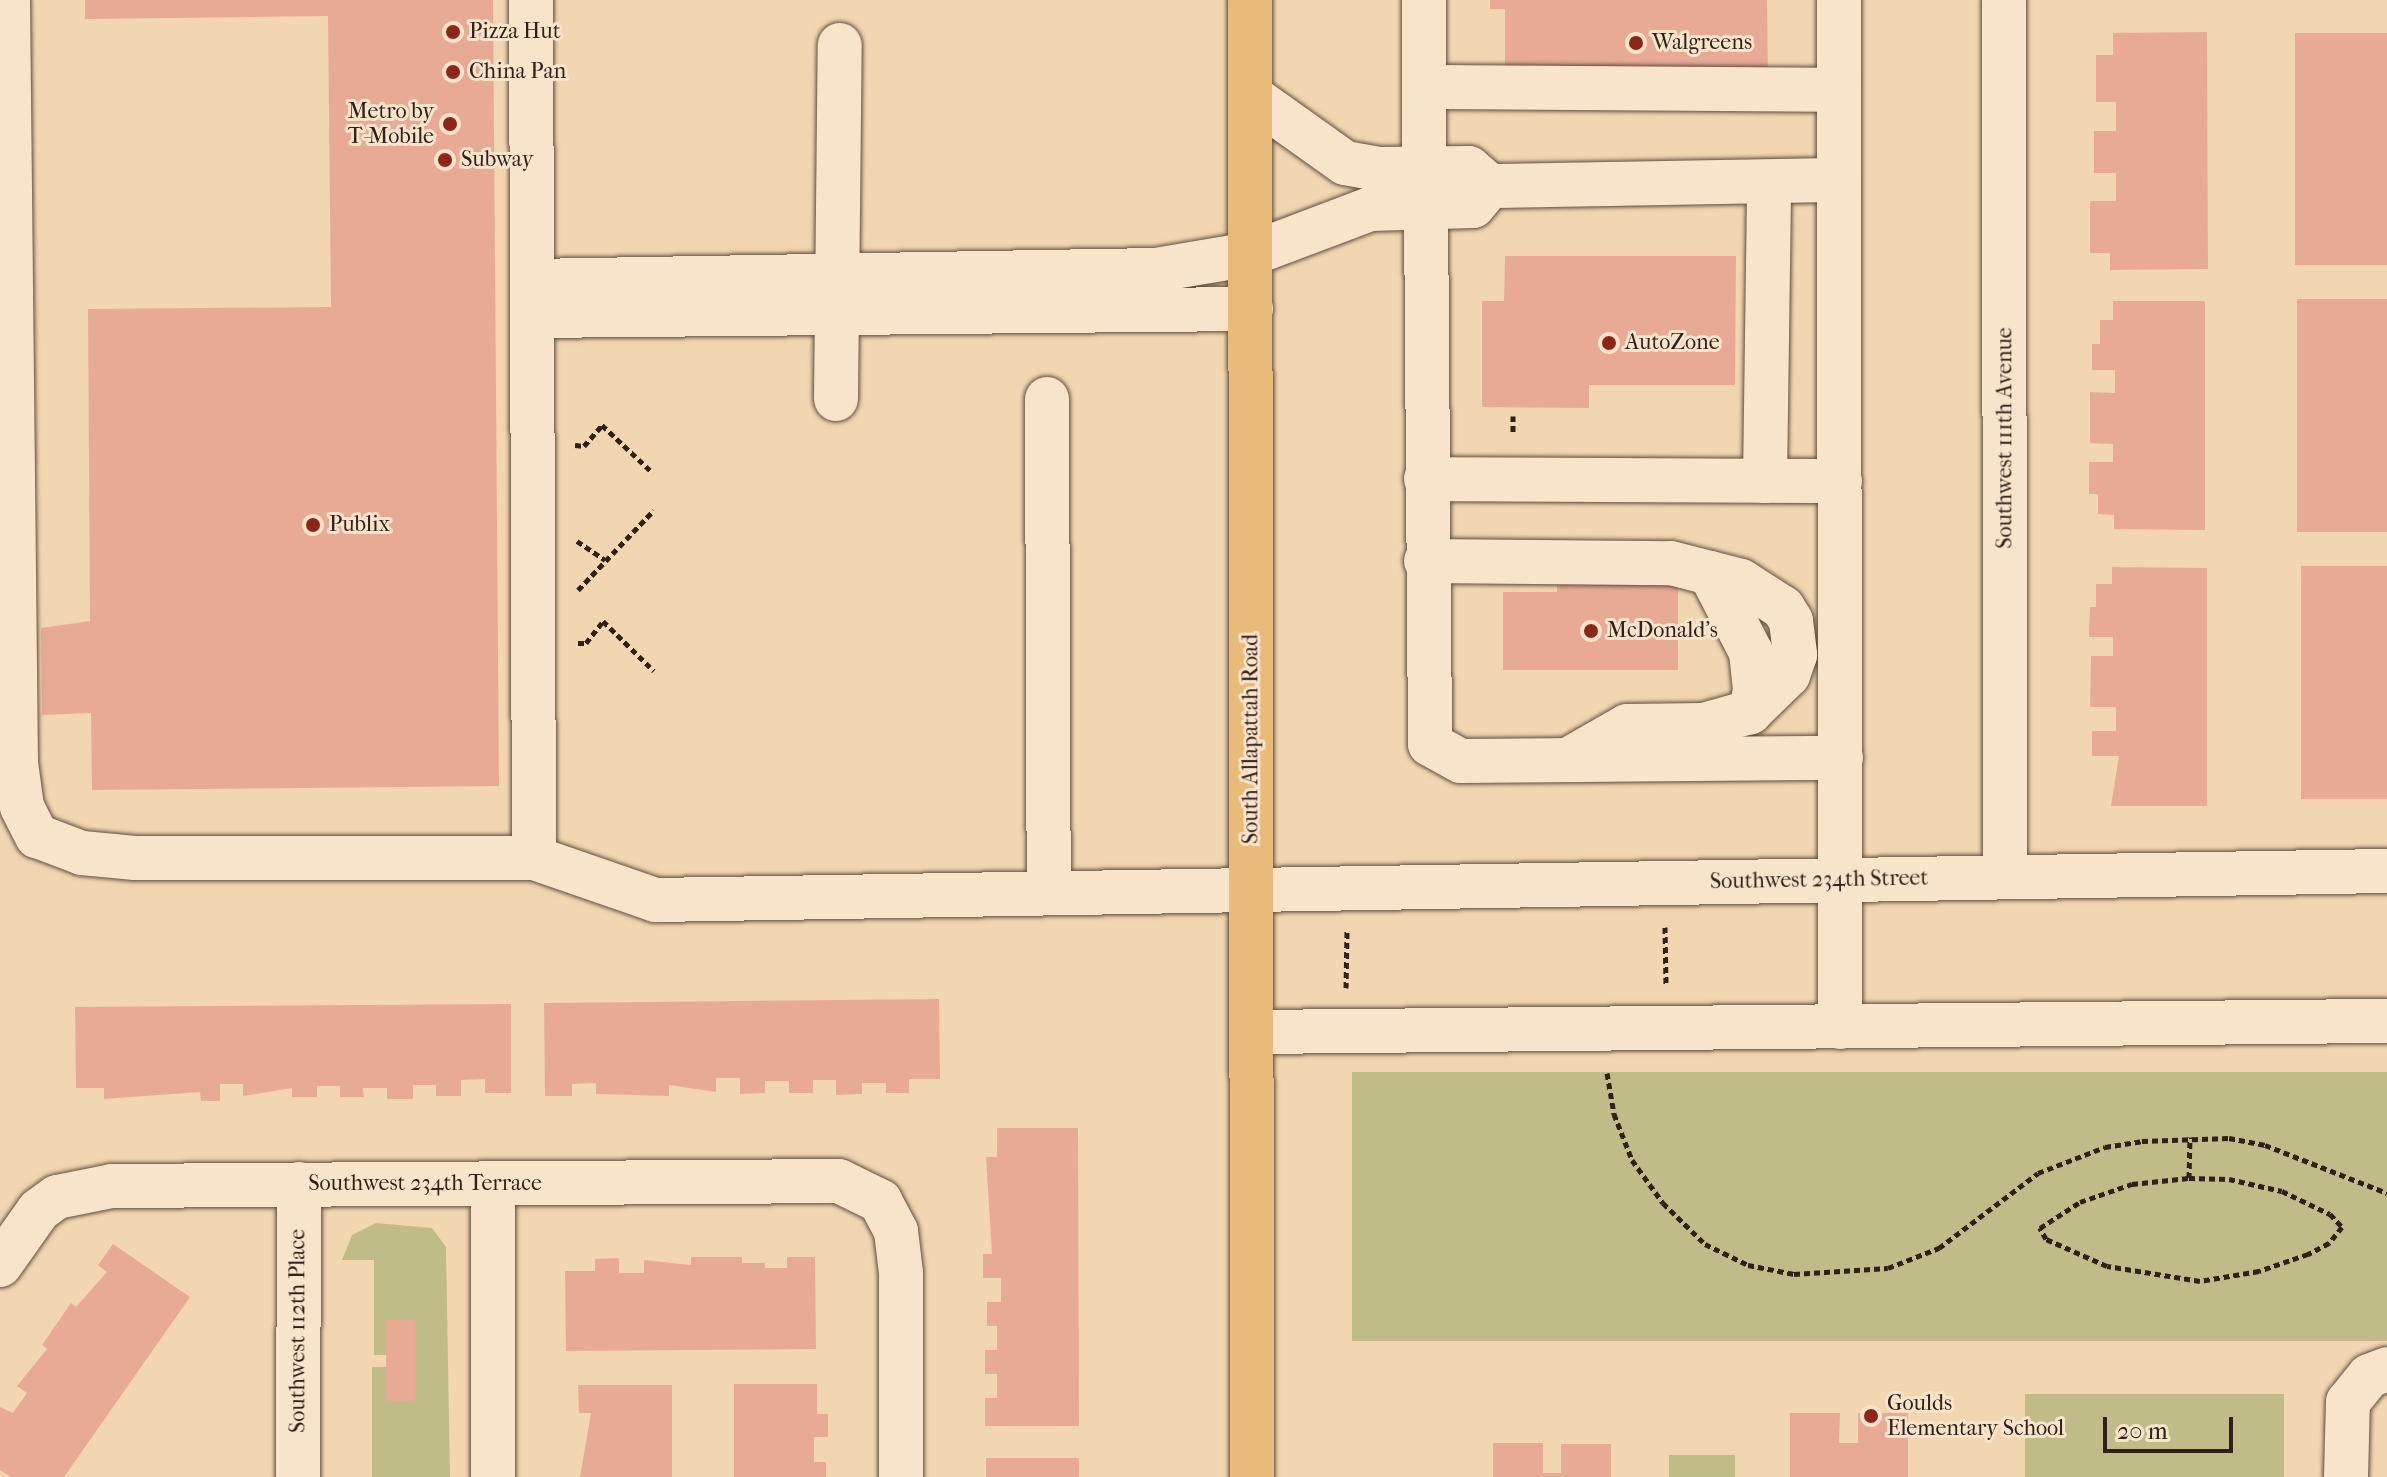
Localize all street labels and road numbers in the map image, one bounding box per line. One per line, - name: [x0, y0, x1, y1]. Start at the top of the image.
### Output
- street label: Southwest 111th Avenue: [1992, 327, 2018, 549]
- street label: South Allapattah Road: [1238, 634, 1264, 844]
- street label: Southwest 234th Street: [1710, 865, 1928, 895]
- street label: Southwest 234th Terrace: [308, 1171, 542, 1197]
- street label: Southwest 112th Place: [285, 1229, 311, 1433]

